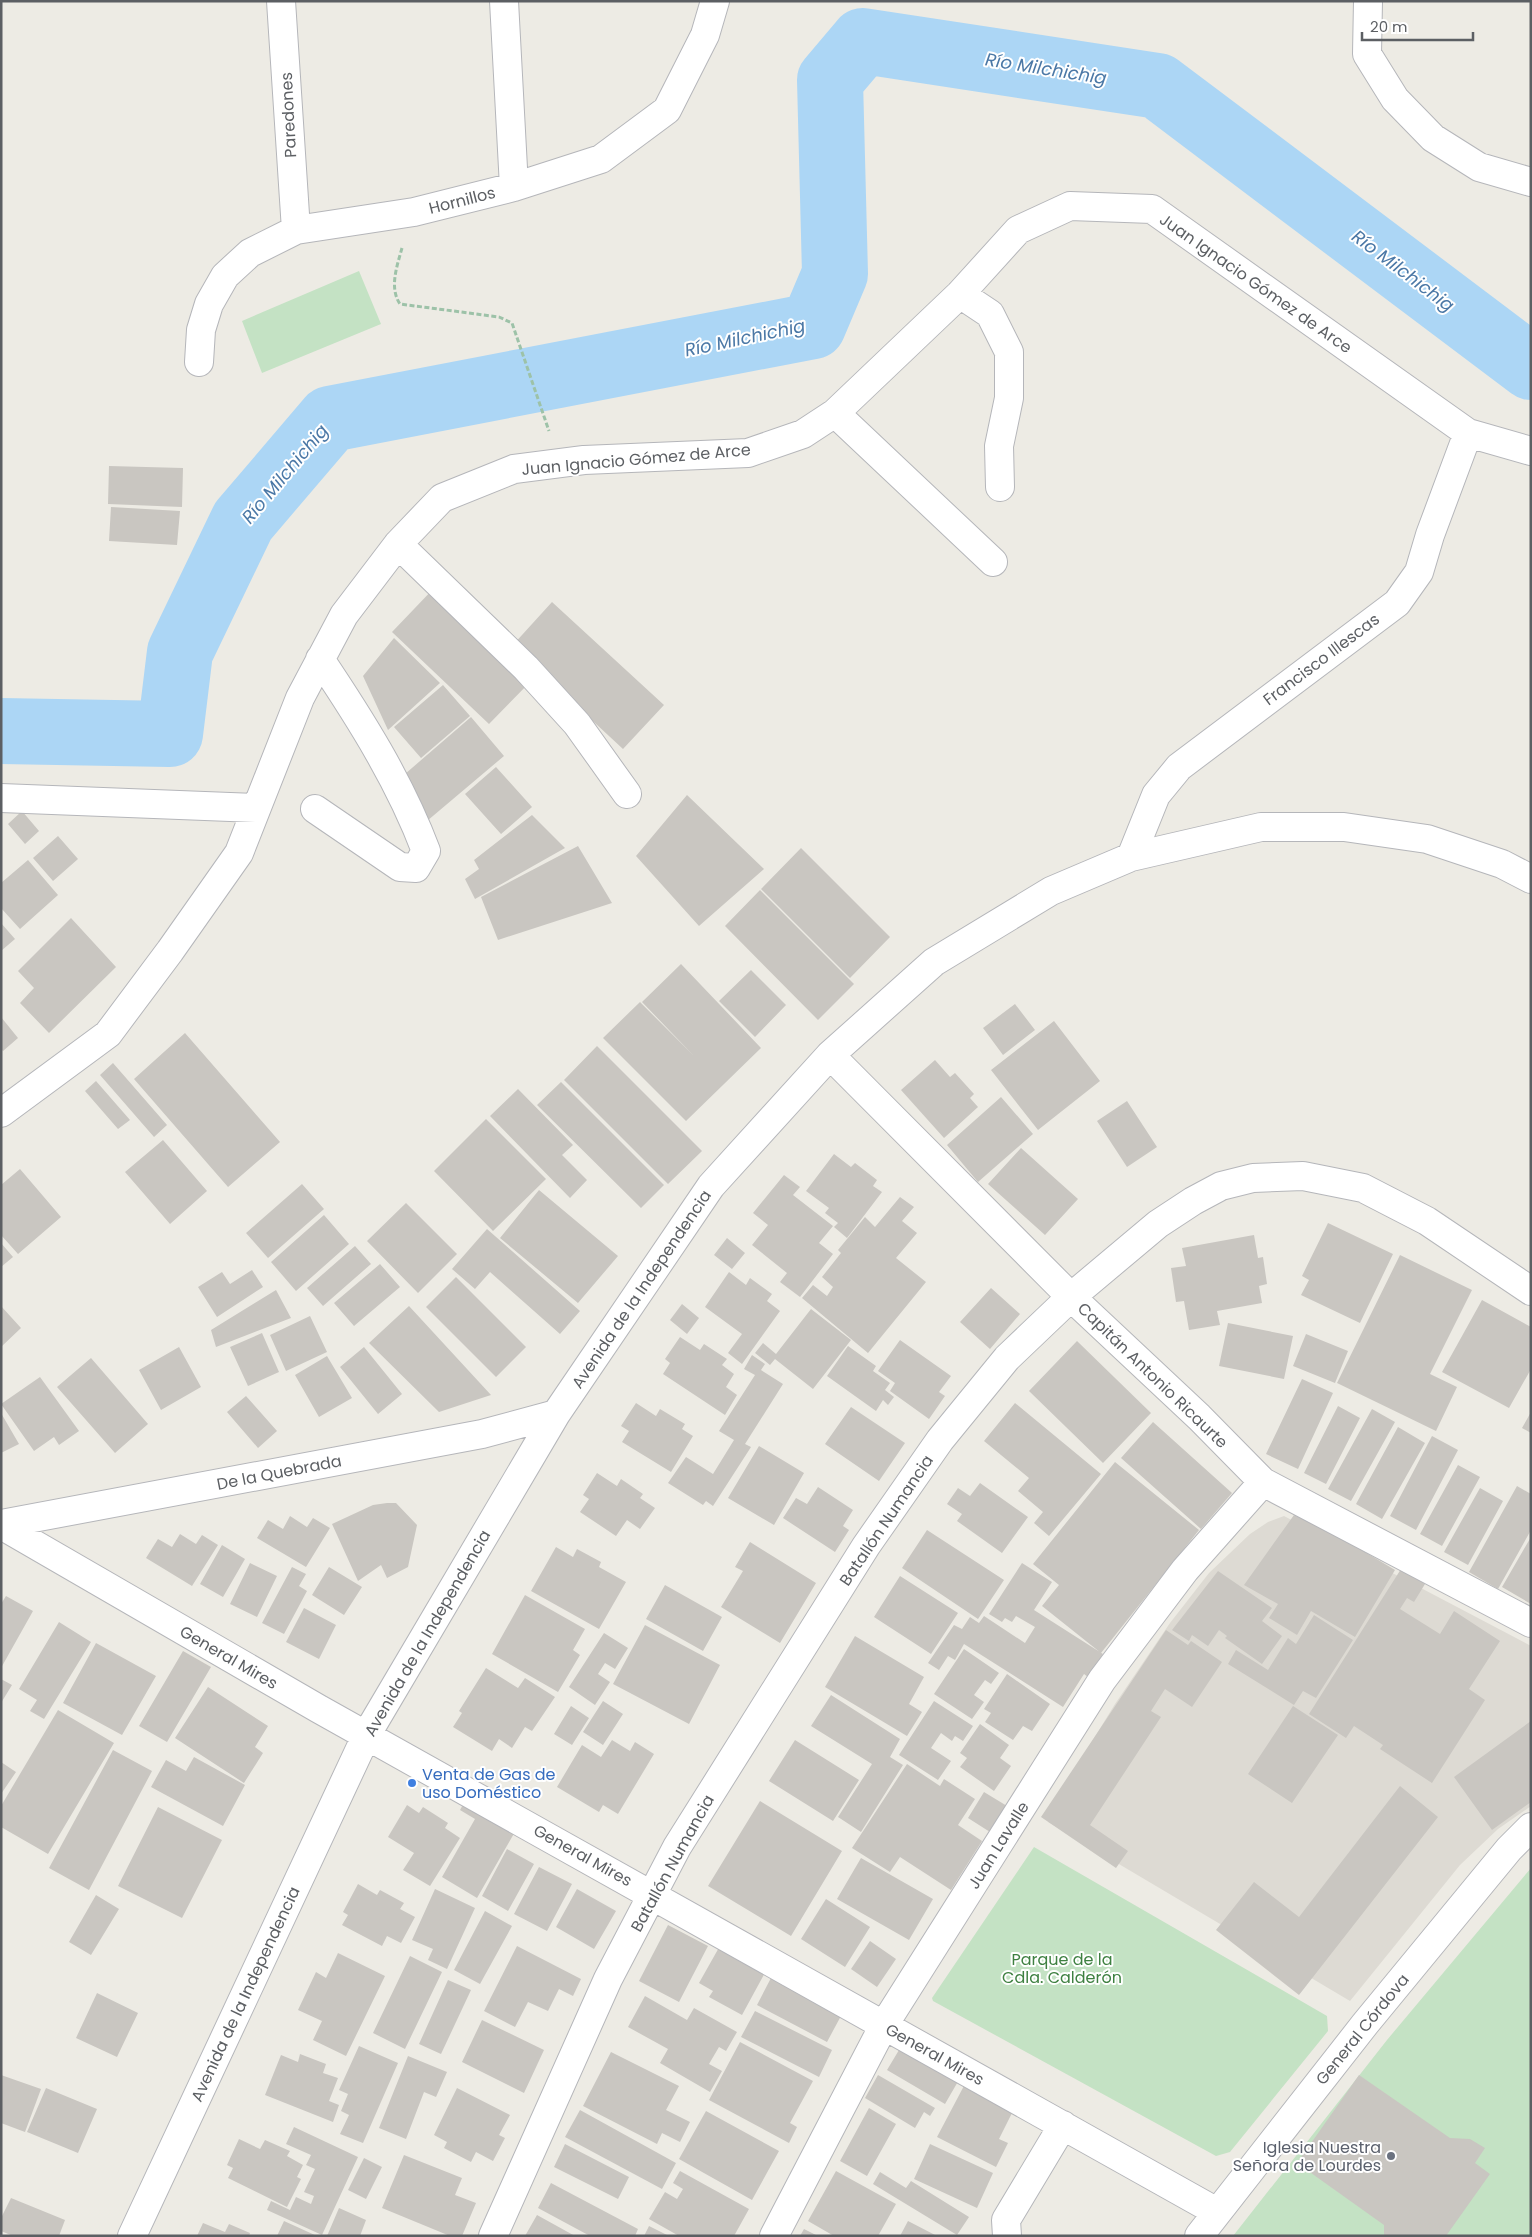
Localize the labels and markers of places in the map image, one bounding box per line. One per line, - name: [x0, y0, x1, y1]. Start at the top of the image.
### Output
- place label: Venta de Gas de uso Doméstico: [422, 1763, 556, 1804]
- marker: Venta de Gas de uso Doméstico: [406, 1777, 418, 1789]
- place label: Iglesia Nuestra Señora de Lourdes: [1233, 2136, 1381, 2177]
- marker: Iglesia Nuestra Señora de Lourdes: [1385, 2150, 1397, 2162]

